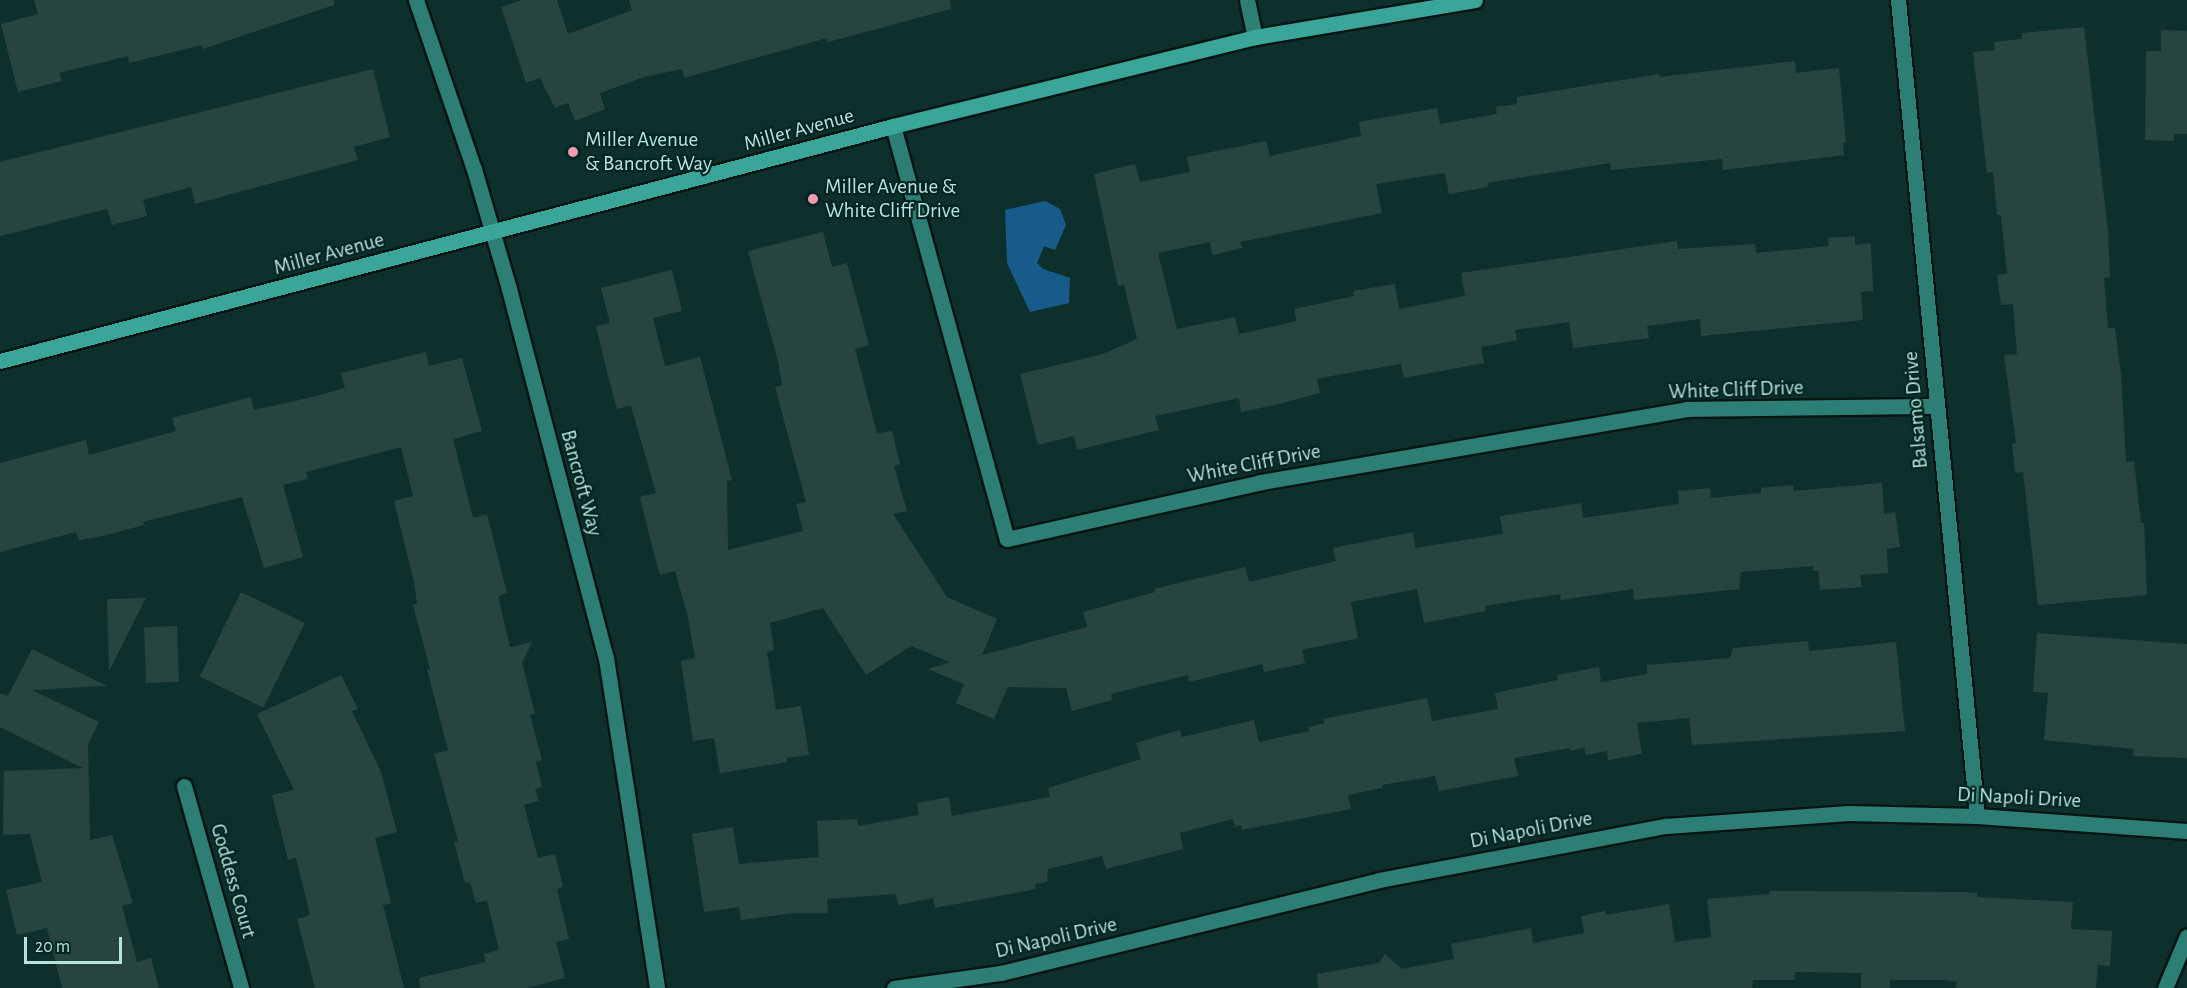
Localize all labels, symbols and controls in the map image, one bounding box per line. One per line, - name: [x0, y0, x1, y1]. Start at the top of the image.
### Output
- street label: Miller Avenue: [741, 103, 857, 157]
- place label: Miller Avenue & Bancroft Way: [585, 127, 712, 177]
- marker: Miller Avenue & Bancroft Way: [566, 145, 580, 159]
- place label: Miller Avenue & White Cliff Drive: [825, 174, 960, 224]
- marker: Miller Avenue & White Cliff Drive: [806, 192, 820, 206]
- street label: Miller Avenue: [271, 227, 387, 281]
- street label: Balsamo Drive: [1898, 350, 1934, 470]
- street label: White Cliff Drive: [1668, 375, 1804, 405]
- street label: Bancroft Way: [555, 427, 607, 539]
- street label: White Cliff Drive: [1185, 439, 1323, 489]
- street label: Di Napoli Drive: [1956, 782, 2082, 814]
- street label: Di Napoli Drive: [1468, 806, 1594, 854]
- street label: Goddess Court: [205, 821, 261, 941]
- street label: Di Napoli Drive: [993, 912, 1119, 964]
- scale bar: [27, 925, 124, 963]
- text: 20 m: [35, 938, 70, 956]

